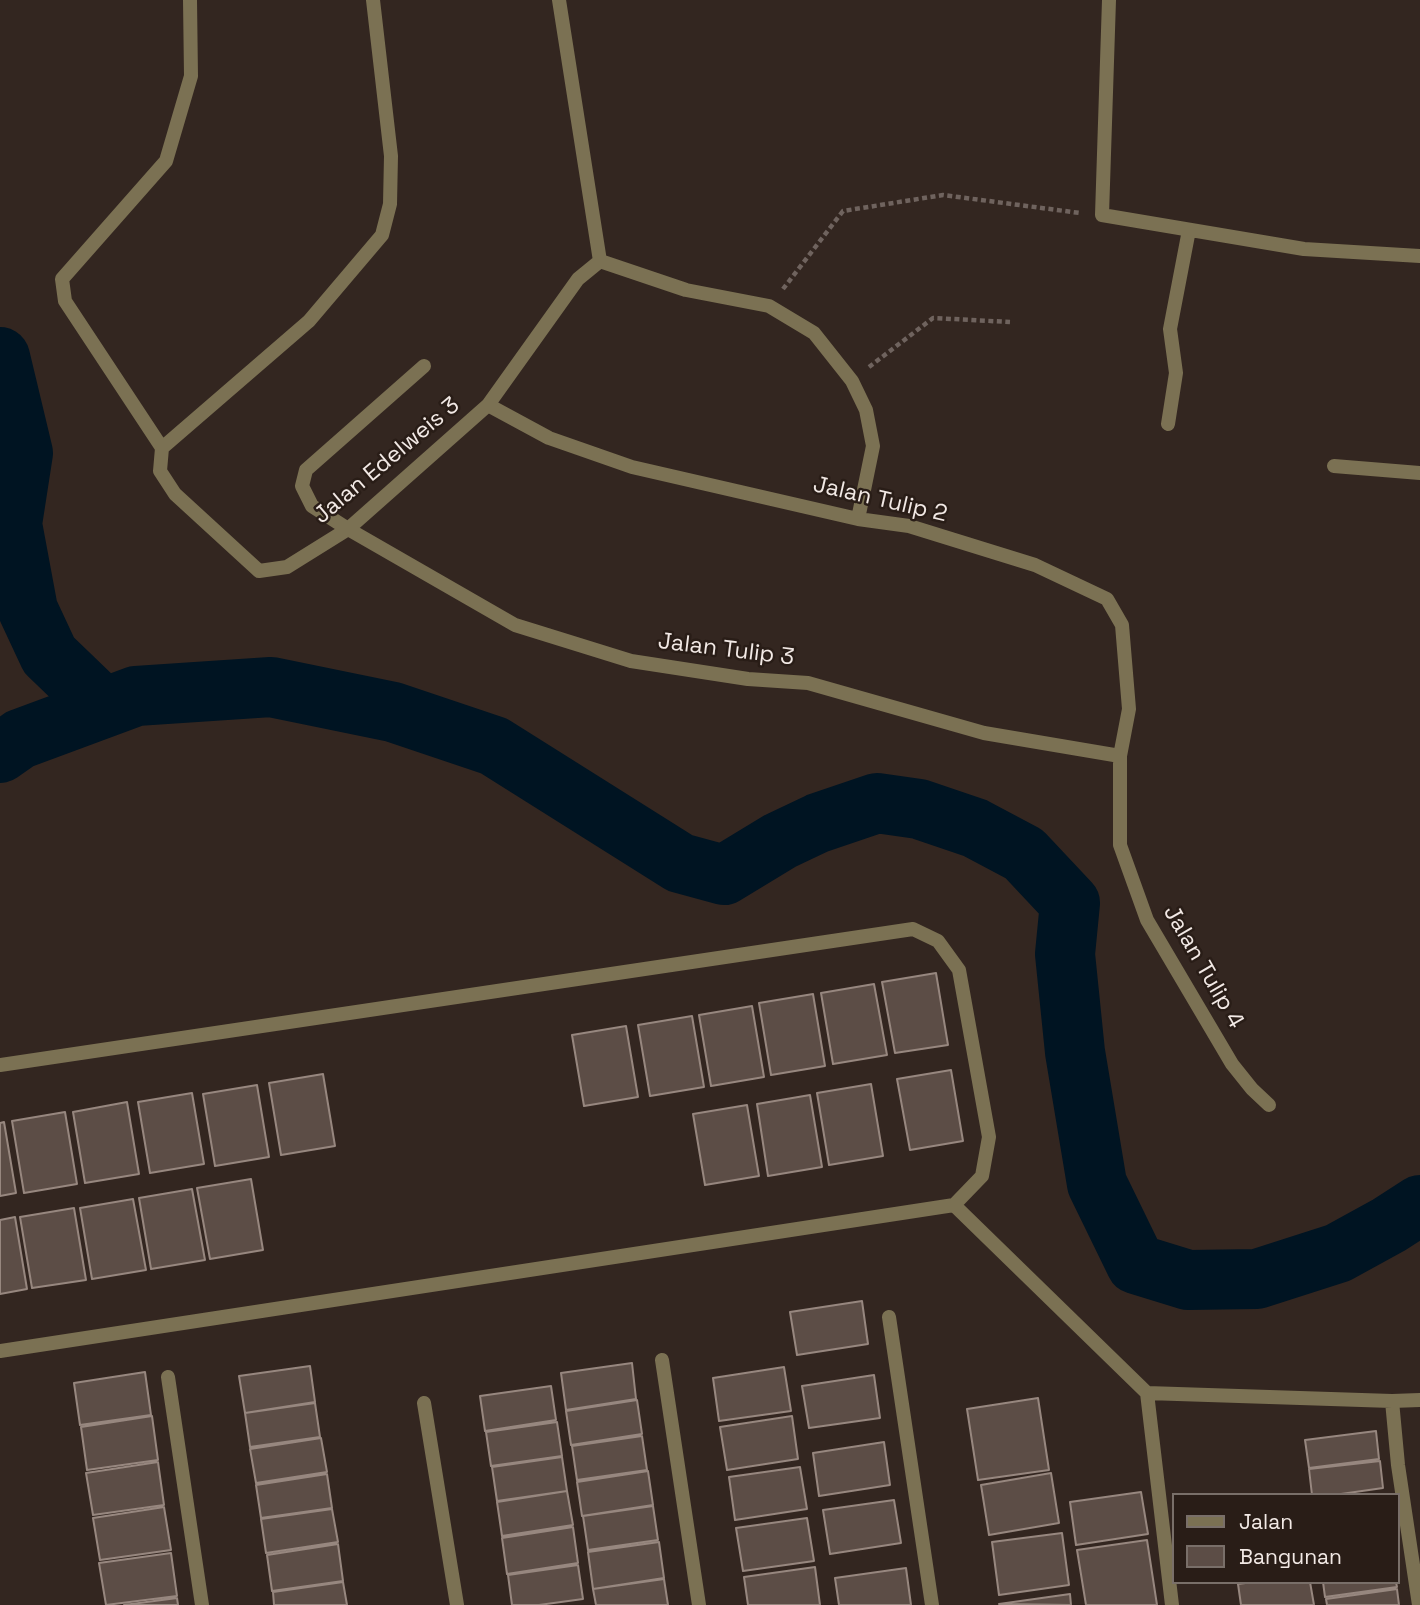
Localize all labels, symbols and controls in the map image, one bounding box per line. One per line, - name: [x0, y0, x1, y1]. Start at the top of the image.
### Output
- street label: Jalan Edelweis 3: [309, 392, 465, 530]
- street label: Jalan Tulip 2: [810, 471, 950, 529]
- street label: Jalan Tulip 3: [656, 628, 796, 672]
- street label: Jalan Tulip 4: [1157, 901, 1249, 1033]
- legend: [1172, 1493, 1399, 1584]
- text: Jalan: [1239, 1508, 1293, 1535]
- text: Bangunan: [1239, 1543, 1342, 1570]

